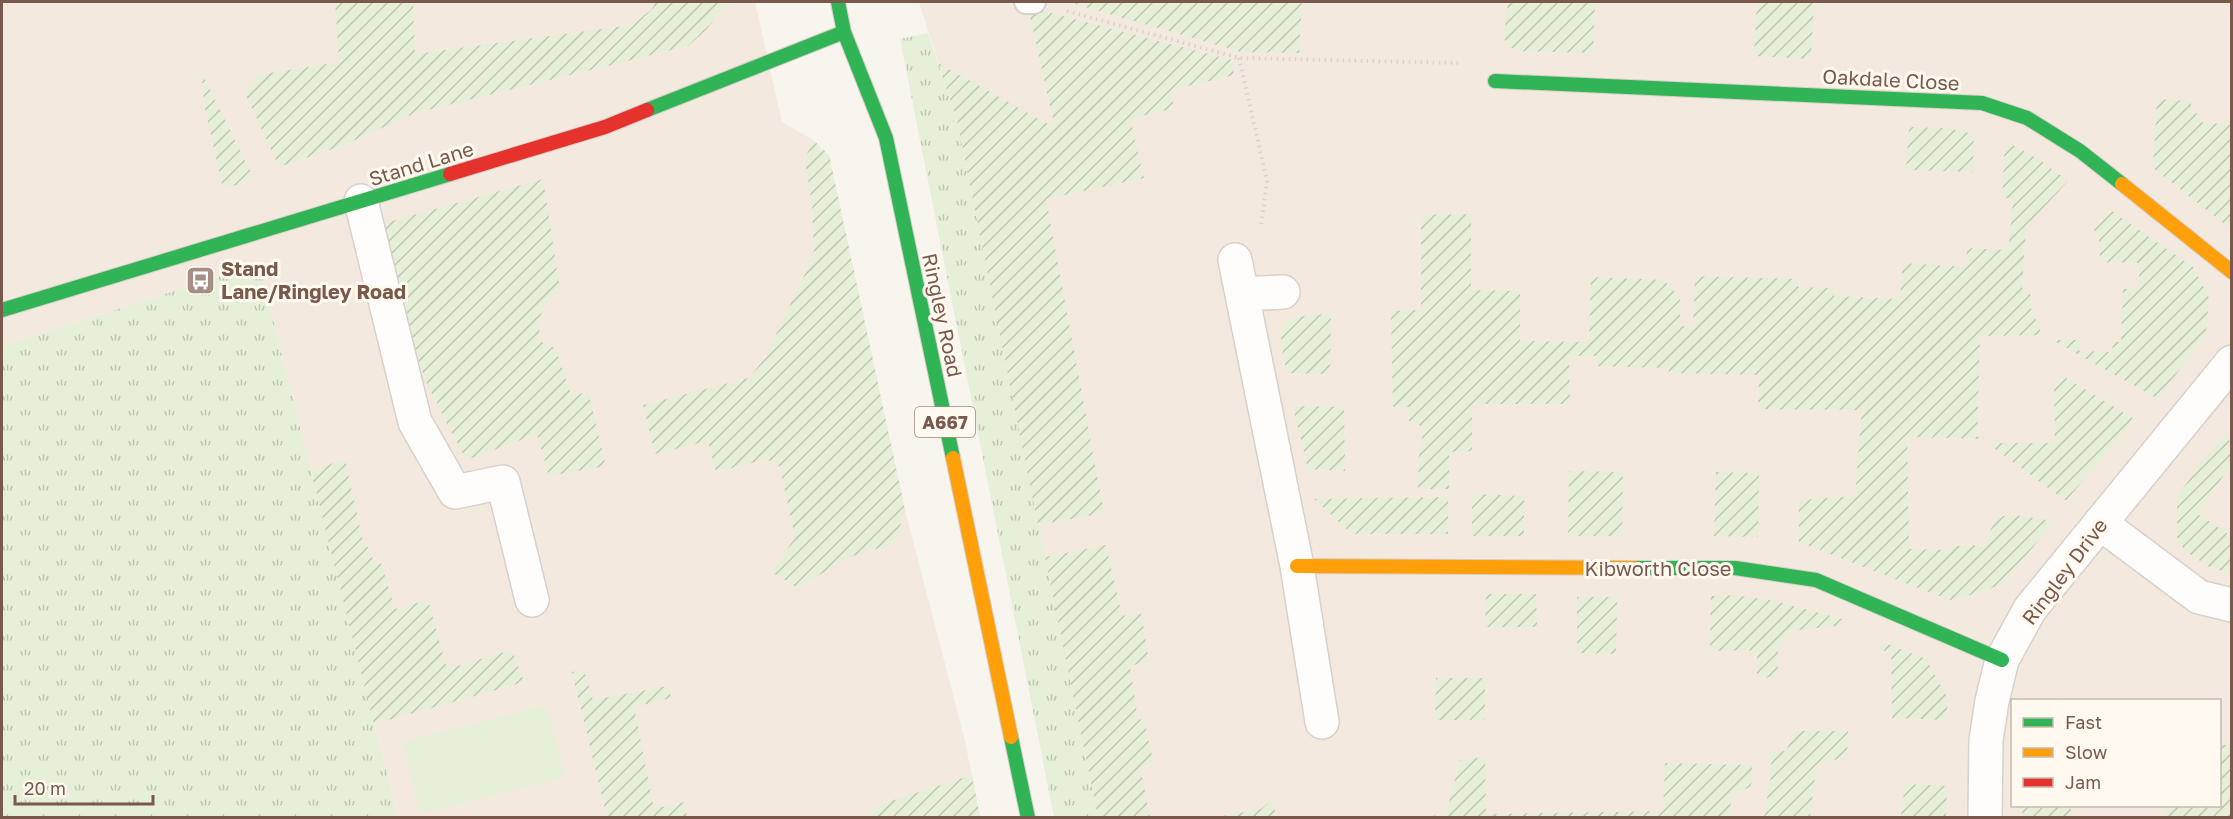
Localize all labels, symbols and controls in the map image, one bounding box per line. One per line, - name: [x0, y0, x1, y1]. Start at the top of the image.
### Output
- street label: Oakdale Close: [1822, 63, 1960, 95]
- street label: Stand Lane: [366, 136, 476, 190]
- street label: Ringley Road: [918, 251, 968, 379]
- place label: Stand Lane/Ringley Road: [221, 256, 406, 303]
- bus stop icon: Stand Lane/Ringley Road: [184, 264, 216, 296]
- road number: A667: [915, 407, 975, 437]
- street label: Ringley Drive: [2016, 513, 2112, 629]
- street label: Kibworth Close: [1585, 556, 1731, 580]
- legend: [2011, 699, 2221, 807]
- text: Fast: [2065, 711, 2102, 733]
- text: Slow: [2065, 741, 2108, 763]
- scale bar: [15, 768, 153, 806]
- text: Jam: [2065, 771, 2101, 793]
- text: 20 m: [24, 777, 66, 799]

